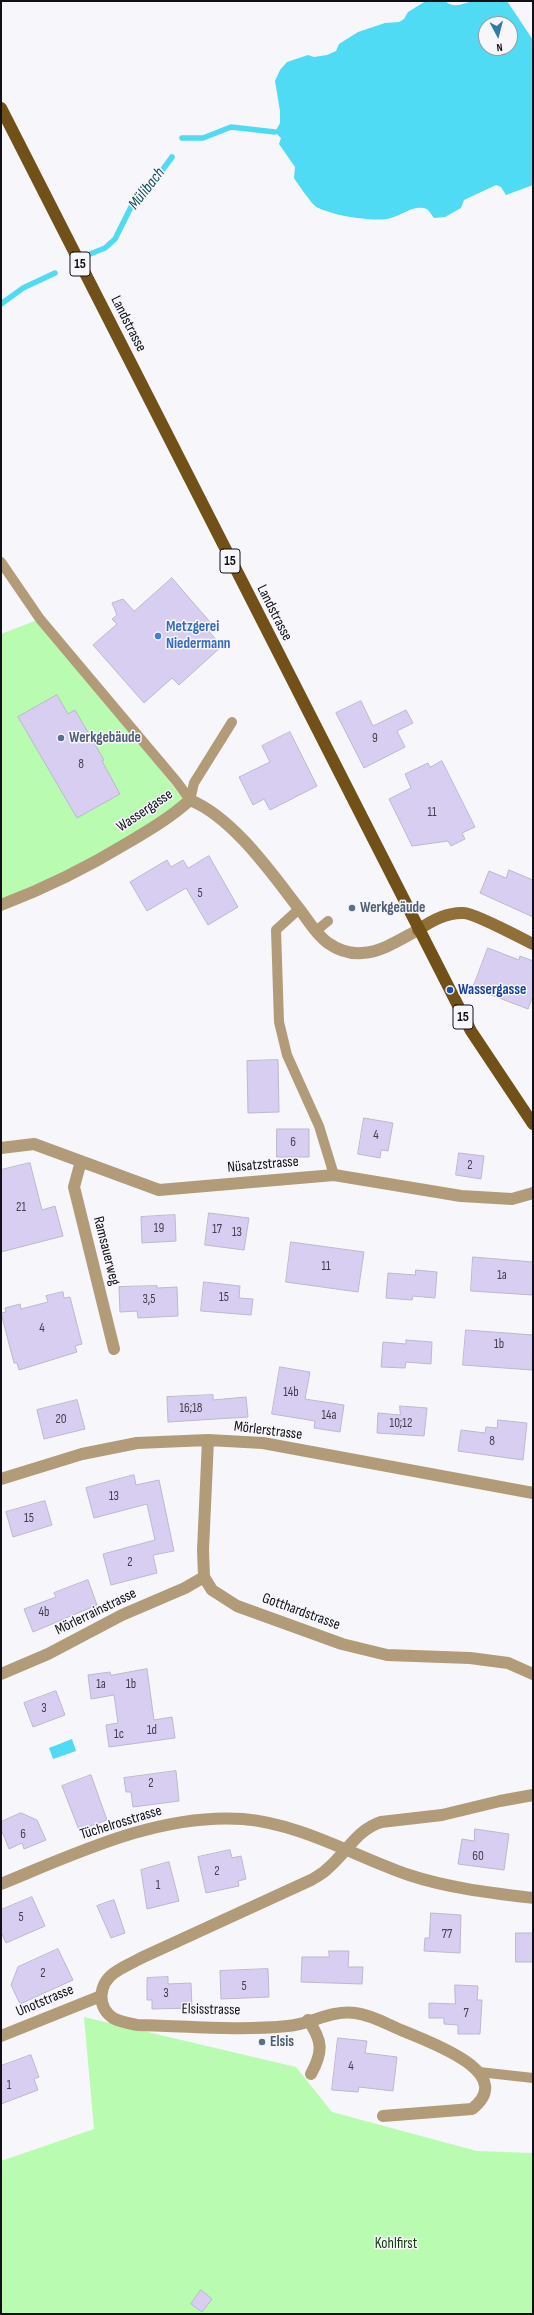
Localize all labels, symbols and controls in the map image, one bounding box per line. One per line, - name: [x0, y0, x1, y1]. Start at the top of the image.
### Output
- north arrow: [478, 16, 518, 56]
- text: N: [496, 41, 503, 54]
- water label: Mülibach: [125, 164, 169, 214]
- road number: 15: [70, 252, 90, 276]
- street label: Landstrasse: [106, 293, 150, 355]
- road number: 15: [220, 549, 240, 573]
- street label: Landstrasse: [252, 582, 296, 644]
- place label: Metzgerei Niedermann: [166, 618, 230, 653]
- marker: Metzgerei Niedermann: [153, 631, 163, 641]
- place label: Werkgebäude: [69, 729, 141, 747]
- house number: 9: [372, 731, 378, 747]
- marker: Werkgebäude: [56, 733, 66, 743]
- house number: 8: [78, 757, 84, 773]
- street label: Wassergasse: [113, 786, 177, 836]
- house number: 11: [427, 805, 437, 821]
- house number: 5: [197, 886, 203, 902]
- place label: Werkgeäude: [360, 899, 426, 917]
- marker: Werkgeäude: [347, 903, 357, 913]
- place label: Wassergasse: [458, 981, 526, 999]
- marker: Wassergasse: [445, 985, 455, 995]
- road number: 15: [453, 1005, 473, 1029]
- house number: 4: [373, 1128, 379, 1144]
- house number: 6: [290, 1135, 296, 1151]
- street label: Nüsatzstrasse: [227, 1153, 299, 1177]
- house number: 2: [467, 1158, 473, 1174]
- house number: 21: [16, 1200, 26, 1216]
- street label: Ramsauerweg: [89, 1215, 123, 1287]
- house number: 19: [154, 1221, 164, 1237]
- house number: 17: [212, 1222, 222, 1238]
- house number: 13: [232, 1225, 242, 1241]
- house number: 11: [321, 1259, 331, 1275]
- house number: 1a: [497, 1268, 507, 1284]
- house number: 15: [219, 1290, 229, 1306]
- house number: 3,5: [143, 1292, 155, 1308]
- house number: 4: [39, 1321, 45, 1337]
- house number: 1b: [494, 1337, 504, 1353]
- house number: 14b: [283, 1385, 299, 1401]
- house number: 16;18: [179, 1401, 203, 1417]
- house number: 14a: [322, 1408, 336, 1424]
- house number: 20: [55, 1412, 67, 1428]
- house number: 10;12: [390, 1416, 412, 1432]
- street label: Mörlerstrasse: [233, 1418, 303, 1444]
- house number: 8: [489, 1434, 495, 1450]
- house number: 13: [109, 1489, 119, 1505]
- house number: 15: [24, 1511, 34, 1527]
- house number: 2: [127, 1555, 133, 1571]
- street label: Mörlerrainstrasse: [52, 1585, 140, 1639]
- street label: Gotthardstrasse: [259, 1590, 343, 1634]
- house number: 4b: [39, 1605, 49, 1621]
- house number: 1a: [96, 1677, 106, 1693]
- house number: 1b: [126, 1677, 136, 1693]
- house number: 3: [41, 1701, 47, 1717]
- house number: 1d: [147, 1723, 157, 1739]
- house number: 1c: [114, 1727, 124, 1743]
- house number: 2: [148, 1776, 154, 1792]
- street label: Tüchelrosstrasse: [78, 1802, 164, 1844]
- house number: 6: [20, 1827, 26, 1843]
- house number: 60: [472, 1849, 484, 1865]
- house number: 2: [214, 1864, 220, 1880]
- house number: 1: [156, 1878, 160, 1894]
- house number: 5: [18, 1910, 24, 1926]
- house number: 77: [442, 1927, 452, 1943]
- house number: 2: [40, 1966, 46, 1982]
- house number: 5: [241, 1979, 247, 1995]
- street label: Unotstrasse: [13, 1981, 77, 2021]
- house number: 3: [163, 1986, 169, 2002]
- street label: Elsisstrasse: [181, 2000, 241, 2020]
- house number: 7: [463, 2006, 469, 2022]
- place label: Elsis: [270, 2033, 294, 2051]
- marker: Elsis: [257, 2037, 267, 2047]
- house number: 4: [348, 2059, 354, 2075]
- house number: 1: [7, 2078, 11, 2094]
- park label: Kohlfirst: [375, 2235, 417, 2253]

